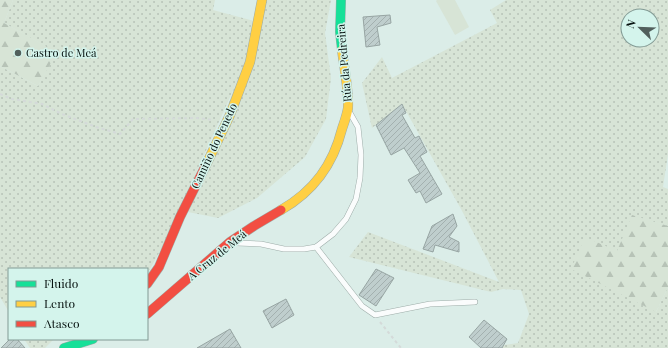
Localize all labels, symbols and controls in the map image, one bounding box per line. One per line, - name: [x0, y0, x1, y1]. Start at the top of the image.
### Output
- north arrow: [620, 8, 660, 48]
- text: N: [622, 17, 639, 30]
- street label: Rúa da Pedreira: [333, 23, 354, 103]
- place label: Castro de Meá: [26, 45, 97, 60]
- marker: Castro de Meá: [13, 48, 23, 58]
- street label: Camiño do Penedo: [187, 100, 240, 191]
- street label: A Cruz de Meá: [183, 226, 250, 284]
- legend: [8, 268, 148, 340]
- text: Fluido: [44, 275, 79, 291]
- text: Lento: [44, 295, 76, 311]
- text: Atasco: [43, 315, 80, 331]

